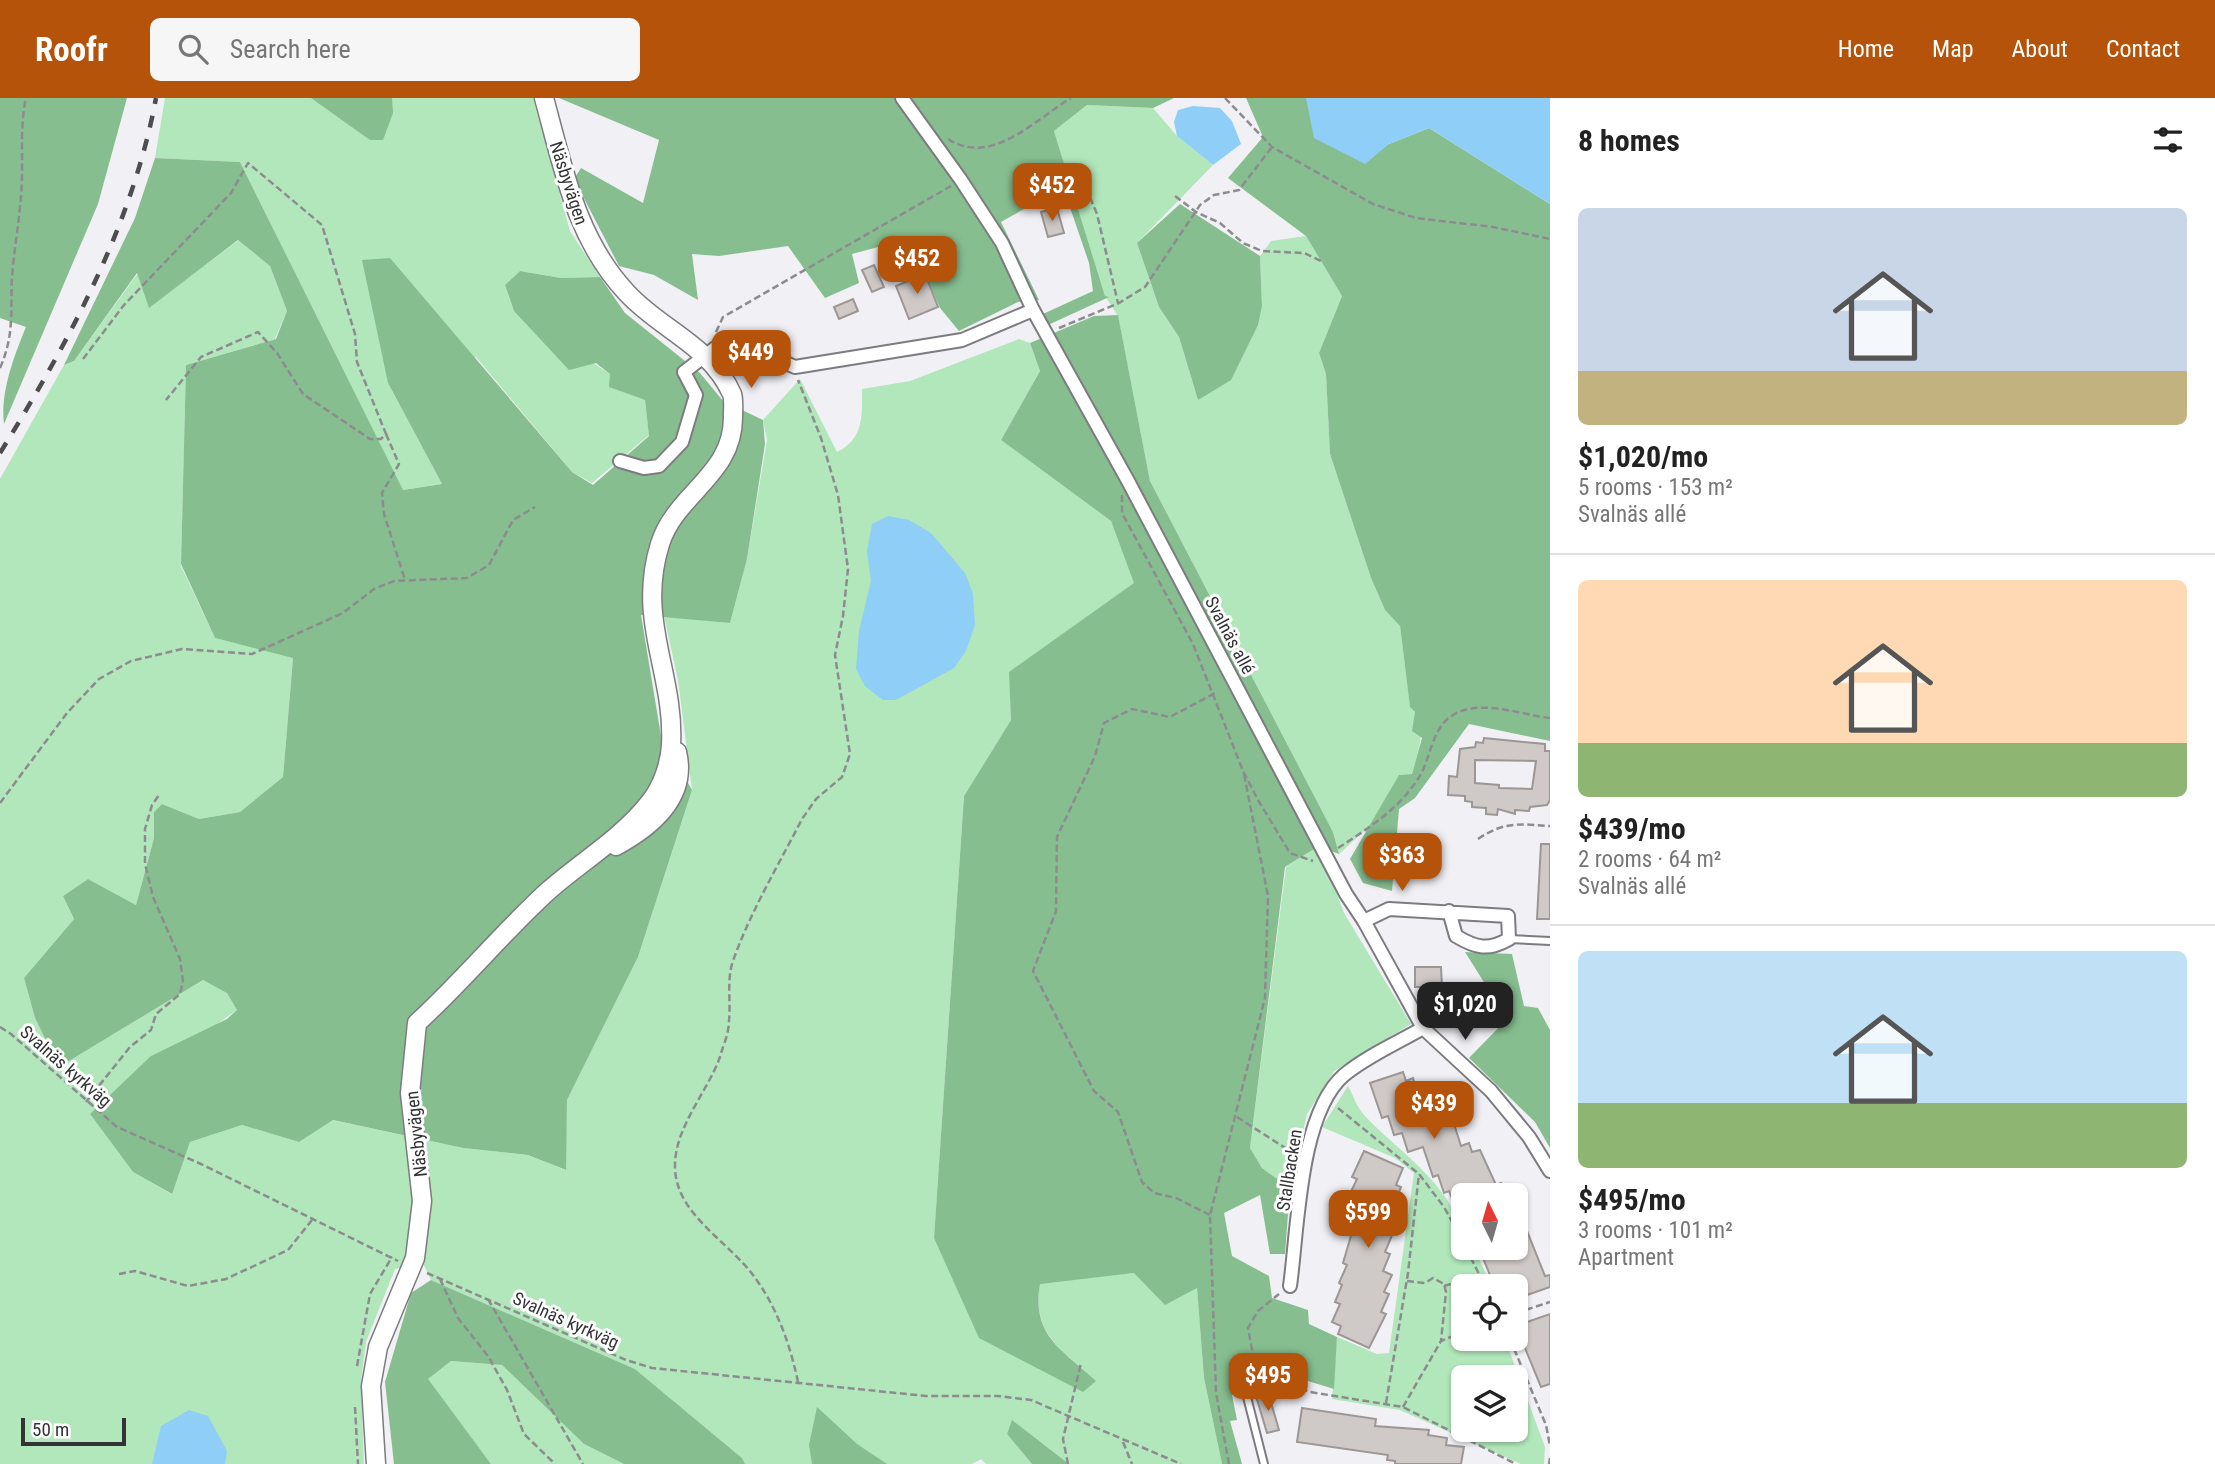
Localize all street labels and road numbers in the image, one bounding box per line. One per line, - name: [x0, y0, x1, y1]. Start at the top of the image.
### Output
- street label: Näsbyvägen: [546, 139, 592, 227]
- street label: Svalnäs allé: [1201, 593, 1259, 677]
- street label: Svalnäs kyrkväg: [16, 1021, 116, 1111]
- street label: Näsbyvägen: [401, 1090, 431, 1178]
- street label: Stallbacken: [1272, 1128, 1306, 1212]
- street label: Svalnäs kyrkväg: [510, 1287, 622, 1353]

